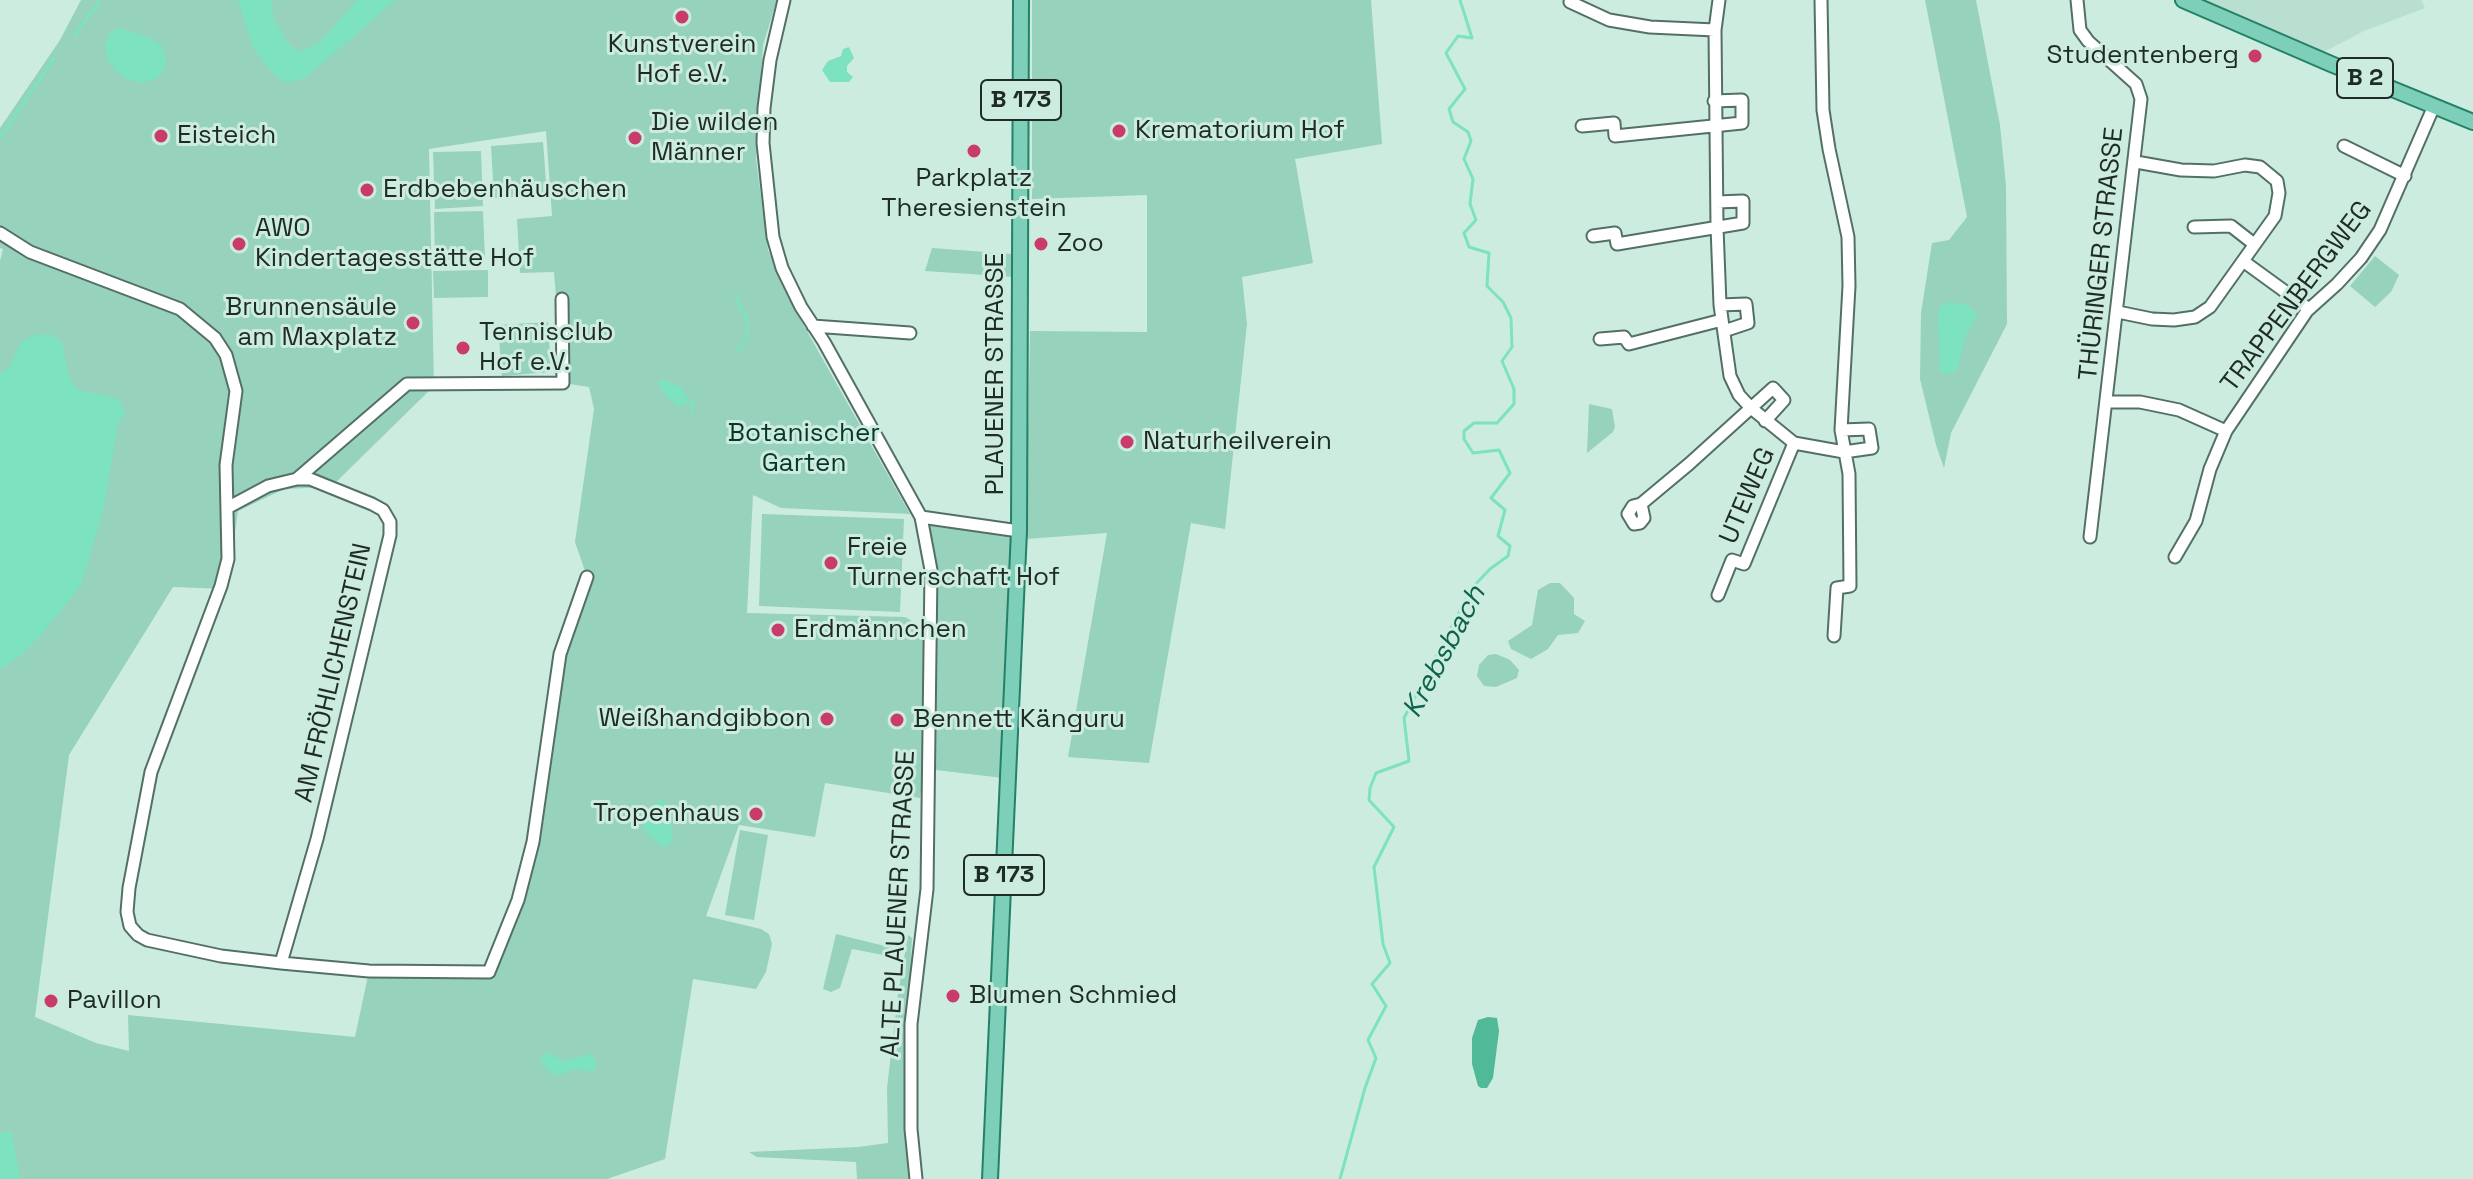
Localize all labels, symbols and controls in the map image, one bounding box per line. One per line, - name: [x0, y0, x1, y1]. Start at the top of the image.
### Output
- marker: Kunstverein Hof e.V.: [673, 8, 691, 26]
- place label: Kunstverein Hof e.V.: [608, 29, 756, 90]
- place label: Studentenberg: [2046, 40, 2239, 72]
- marker: Studentenberg: [2246, 47, 2264, 65]
- road number: B 2: [2337, 58, 2393, 98]
- road number: B 173: [981, 80, 1061, 120]
- place label: Die wilden Männer: [651, 107, 778, 168]
- place label: Krematorium Hof: [1135, 115, 1345, 147]
- place label: Eisteich: [177, 120, 276, 152]
- marker: Krematorium Hof: [1110, 122, 1128, 140]
- street label: THÜRINGER STRASSE: [2073, 126, 2131, 382]
- marker: Eisteich: [152, 127, 170, 145]
- marker: Die wilden Männer: [626, 129, 644, 147]
- marker: Parkplatz Theresienstein: [965, 142, 983, 160]
- place label: Parkplatz Theresienstein: [881, 163, 1067, 224]
- place label: Erdbebenhäuschen: [383, 174, 627, 206]
- marker: Erdbebenhäuschen: [358, 181, 376, 199]
- street label: TRAPPENBERGWEG: [2215, 195, 2379, 399]
- place label: AWO Kindertagesstätte Hof: [255, 213, 534, 274]
- place label: Zoo: [1057, 228, 1104, 260]
- marker: AWO Kindertagesstätte Hof: [230, 235, 248, 253]
- marker: Zoo: [1032, 235, 1050, 253]
- street label: PLAUENER STRASSE: [980, 253, 1012, 495]
- place label: Brunnensäule am Maxplatz: [225, 292, 397, 354]
- marker: Brunnensäule am Maxplatz: [404, 314, 422, 332]
- place label: Tennisclub Hof e.V.: [479, 317, 614, 378]
- marker: Tennisclub Hof e.V.: [454, 339, 472, 357]
- park label: Botanischer Garten: [728, 418, 880, 480]
- place label: Naturheilverein: [1143, 426, 1332, 458]
- marker: Naturheilverein: [1118, 433, 1136, 451]
- street label: UTEWEG: [1714, 443, 1782, 549]
- place label: Freie Turnerschaft Hof: [847, 532, 1060, 594]
- street label: AM FRÖHLICHENSTEIN: [289, 540, 379, 806]
- marker: Freie Turnerschaft Hof: [822, 554, 840, 572]
- water label: Krebsbach: [1396, 580, 1494, 724]
- place label: Erdmännchen: [794, 614, 967, 646]
- marker: Erdmännchen: [769, 621, 787, 639]
- place label: Weißhandgibbon: [598, 703, 811, 735]
- place label: Bennett Känguru: [913, 704, 1125, 736]
- marker: Weißhandgibbon: [818, 710, 836, 728]
- marker: Bennett Känguru: [888, 711, 906, 729]
- street label: ALTE PLAUENER STRASSE: [875, 750, 923, 1058]
- place label: Tropenhaus: [593, 798, 740, 830]
- marker: Tropenhaus: [747, 805, 765, 823]
- road number: B 173: [964, 855, 1044, 895]
- place label: Blumen Schmied: [969, 980, 1177, 1012]
- place label: Pavillon: [67, 985, 162, 1017]
- marker: Blumen Schmied: [944, 987, 962, 1005]
- marker: Pavillon: [42, 992, 60, 1010]

